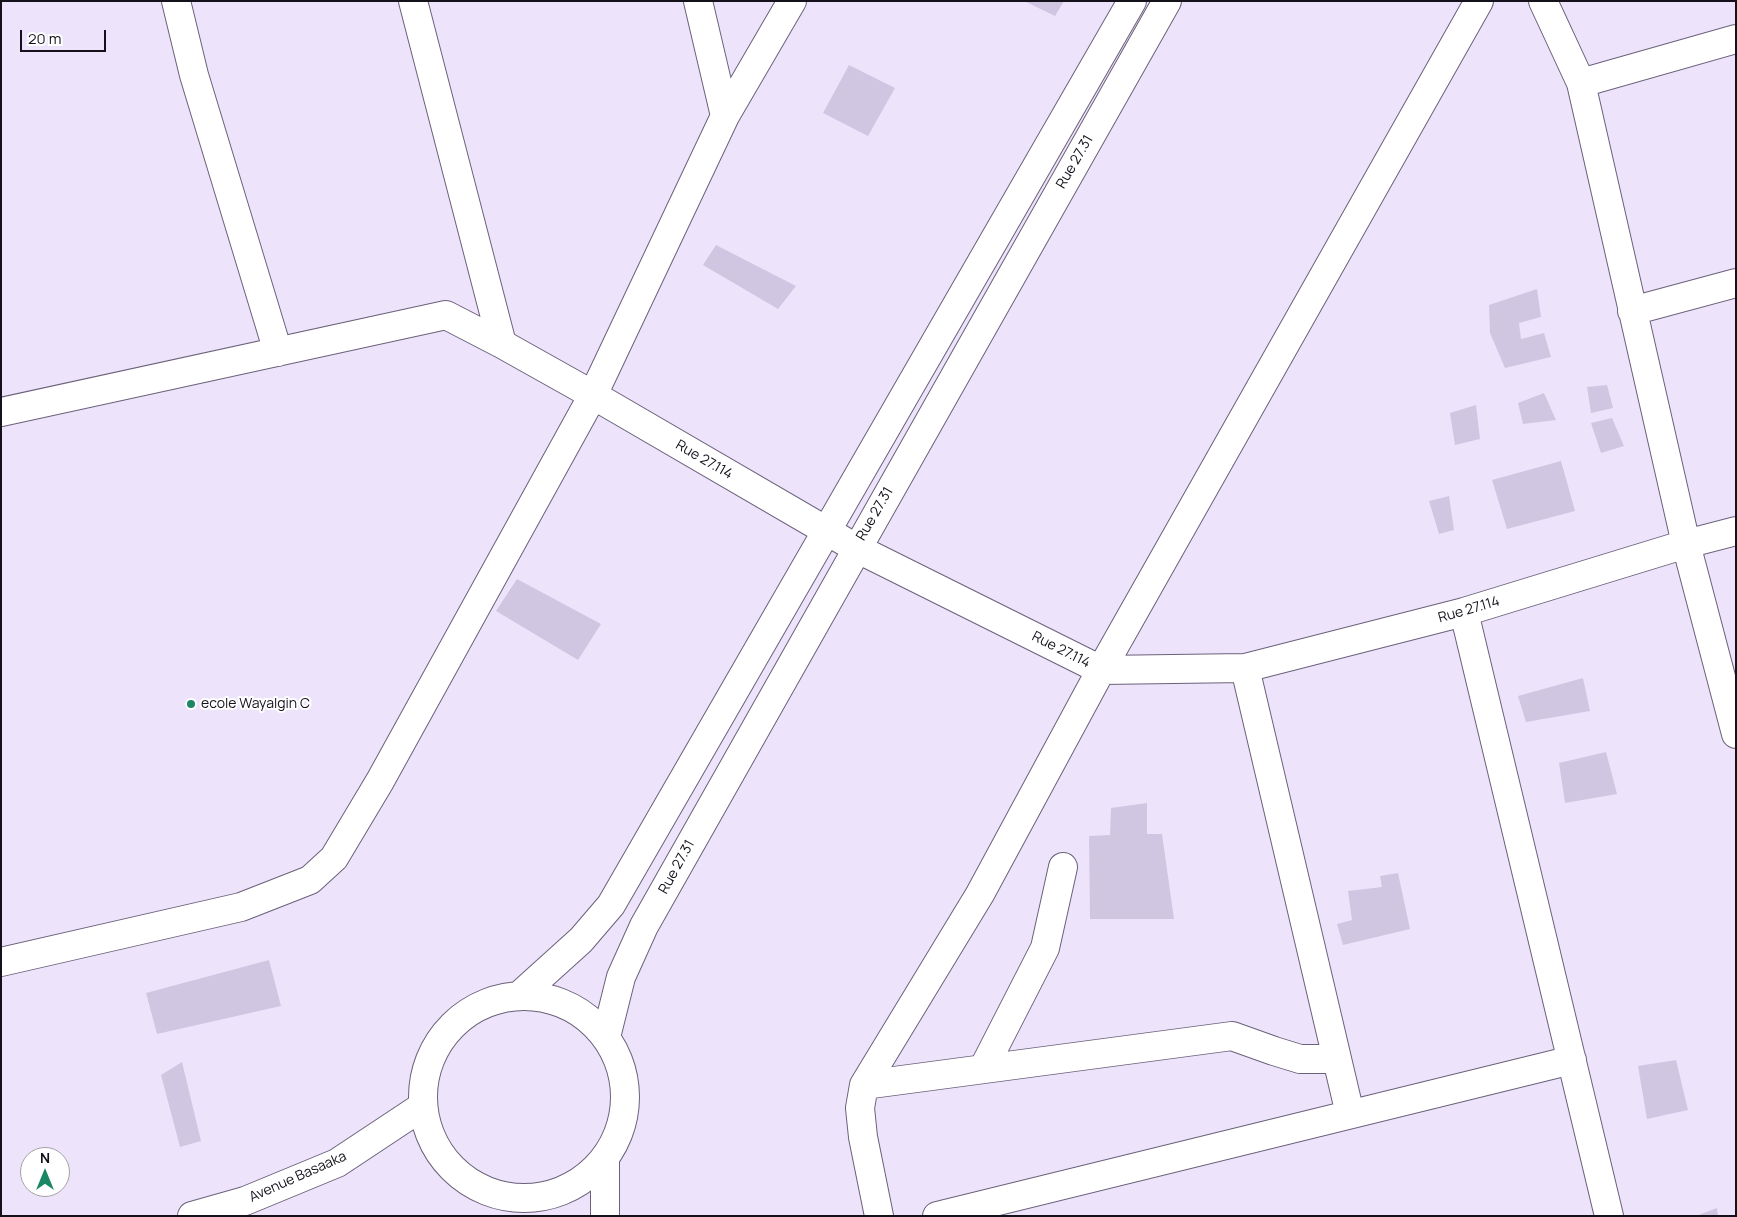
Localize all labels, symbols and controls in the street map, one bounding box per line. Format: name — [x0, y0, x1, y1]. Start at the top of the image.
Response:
scale bar — [22, 20, 109, 52]
text: 20 m — [28, 28, 61, 49]
street label: Rue 27.31 — [1053, 132, 1097, 192]
street label: Rue 27.114 — [672, 437, 736, 483]
street label: Rue 27.31 — [853, 484, 897, 544]
street label: Rue 27.114 — [1436, 593, 1502, 627]
street label: Rue 27.114 — [1029, 628, 1093, 672]
place label: ecole Wayalgin C — [201, 696, 310, 712]
marker: ecole Wayalgin C — [185, 698, 197, 710]
street label: Rue 27.31 — [655, 837, 699, 897]
north arrow — [20, 1147, 70, 1197]
text: N — [40, 1148, 50, 1167]
street label: Avenue Basaaka — [247, 1148, 349, 1206]

